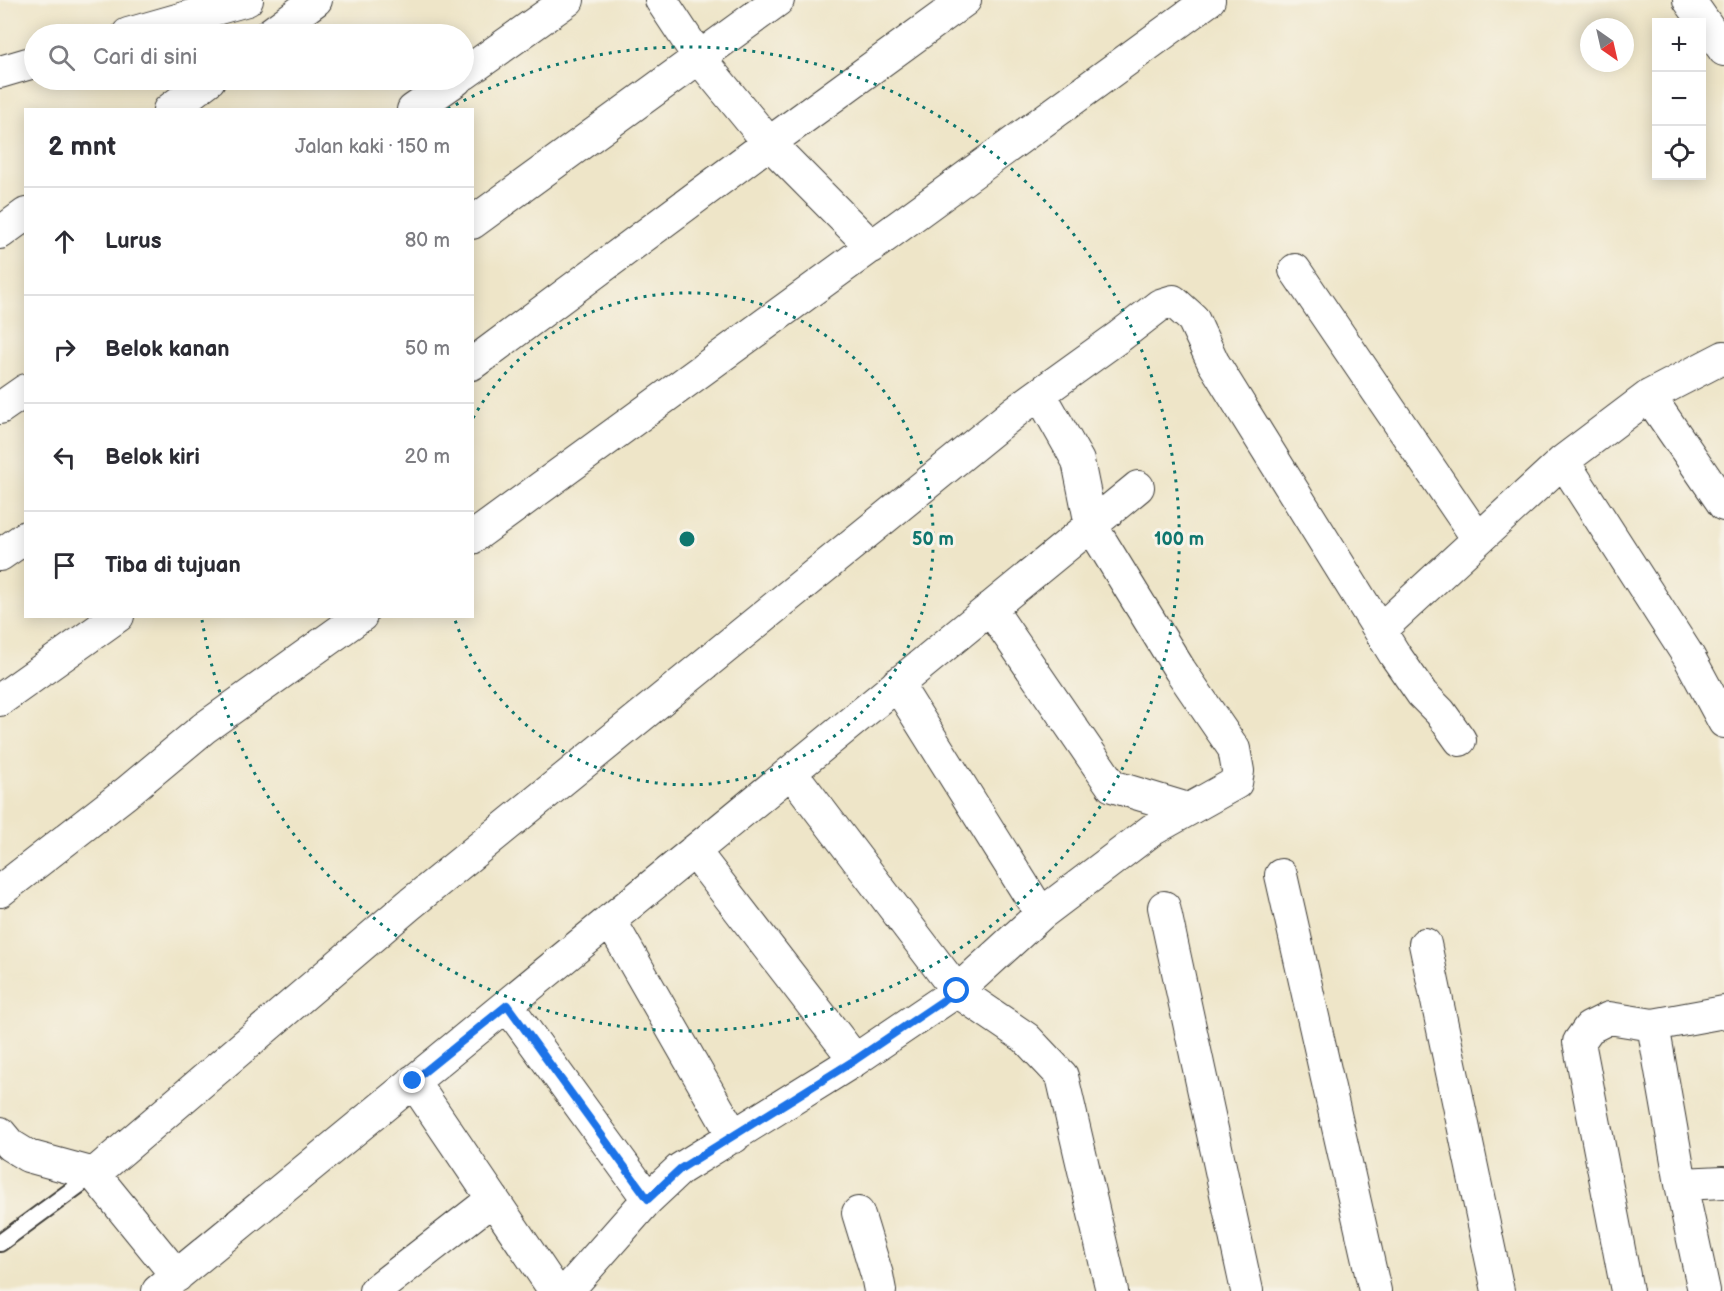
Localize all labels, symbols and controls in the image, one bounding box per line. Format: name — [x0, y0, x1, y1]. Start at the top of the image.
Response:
north arrow — [1580, 18, 1634, 72]
map controls — [1652, 18, 1706, 180]
button: + — [1652, 18, 1706, 72]
search box — [24, 24, 474, 90]
icon: search — [45, 41, 78, 74]
text: Cari di sini — [93, 44, 197, 71]
button: − — [1652, 72, 1706, 126]
button: locate — [1652, 126, 1706, 180]
text: 2 mnt — [48, 132, 116, 163]
text: Jalan kaki · 150 m — [295, 135, 450, 159]
icon: ahead — [48, 225, 81, 258]
text: Lurus — [105, 228, 161, 255]
text: 80 m — [405, 229, 450, 253]
icon: right — [48, 333, 81, 366]
text: Belok kanan — [105, 336, 230, 363]
text: 50 m — [405, 337, 450, 361]
icon: left — [48, 441, 81, 474]
text: Belok kiri — [105, 444, 200, 471]
text: 20 m — [405, 445, 450, 469]
centre of rings — [677, 529, 697, 549]
text: 50 m — [912, 529, 954, 550]
text: 100 m — [1154, 529, 1204, 550]
icon: arrive — [48, 549, 81, 582]
text: Tiba di tujuan — [105, 552, 241, 579]
route start — [943, 977, 969, 1003]
route end — [399, 1067, 425, 1093]

